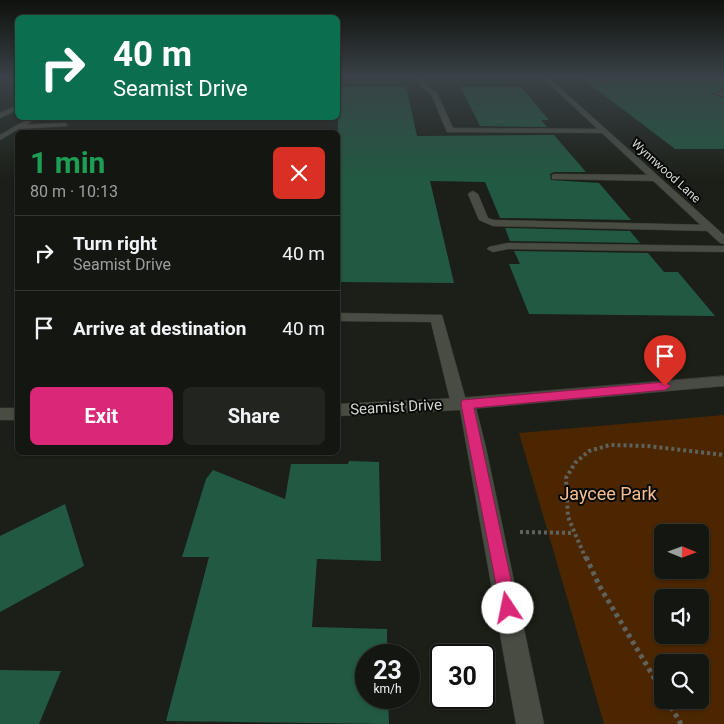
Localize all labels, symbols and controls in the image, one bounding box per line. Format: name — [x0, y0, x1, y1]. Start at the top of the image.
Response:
text: 40 m — [113, 34, 192, 75]
icon: right — [30, 35, 95, 100]
text: Seamist Drive — [113, 76, 248, 101]
street label: Wynnwood Lane — [629, 136, 703, 206]
text: 1 min — [30, 145, 105, 180]
button: close — [273, 147, 325, 199]
text: 80 m · 10:13 — [30, 182, 118, 201]
text: Turn right — [73, 232, 157, 255]
icon: right — [30, 239, 58, 267]
text: 40 m — [282, 242, 325, 265]
text: Seamist Drive — [73, 255, 171, 274]
icon: arrive — [30, 314, 58, 342]
text: Arrive at destination — [73, 317, 246, 340]
text: 40 m — [282, 317, 325, 340]
pin — [644, 335, 686, 386]
icon: arrive — [651, 342, 679, 370]
button: Exit — [30, 387, 173, 445]
button: Share — [183, 387, 325, 445]
street label: Seamist Drive — [350, 396, 442, 418]
park label: Jaycee Park — [559, 483, 657, 504]
north arrow — [654, 524, 709, 579]
map controls — [654, 524, 709, 709]
position arrow — [481, 581, 533, 633]
button: sound — [654, 589, 709, 644]
speed limit sign: 30 — [430, 644, 495, 709]
button: search — [654, 654, 709, 709]
text: 23 — [373, 656, 402, 685]
text: km/h — [373, 682, 402, 696]

